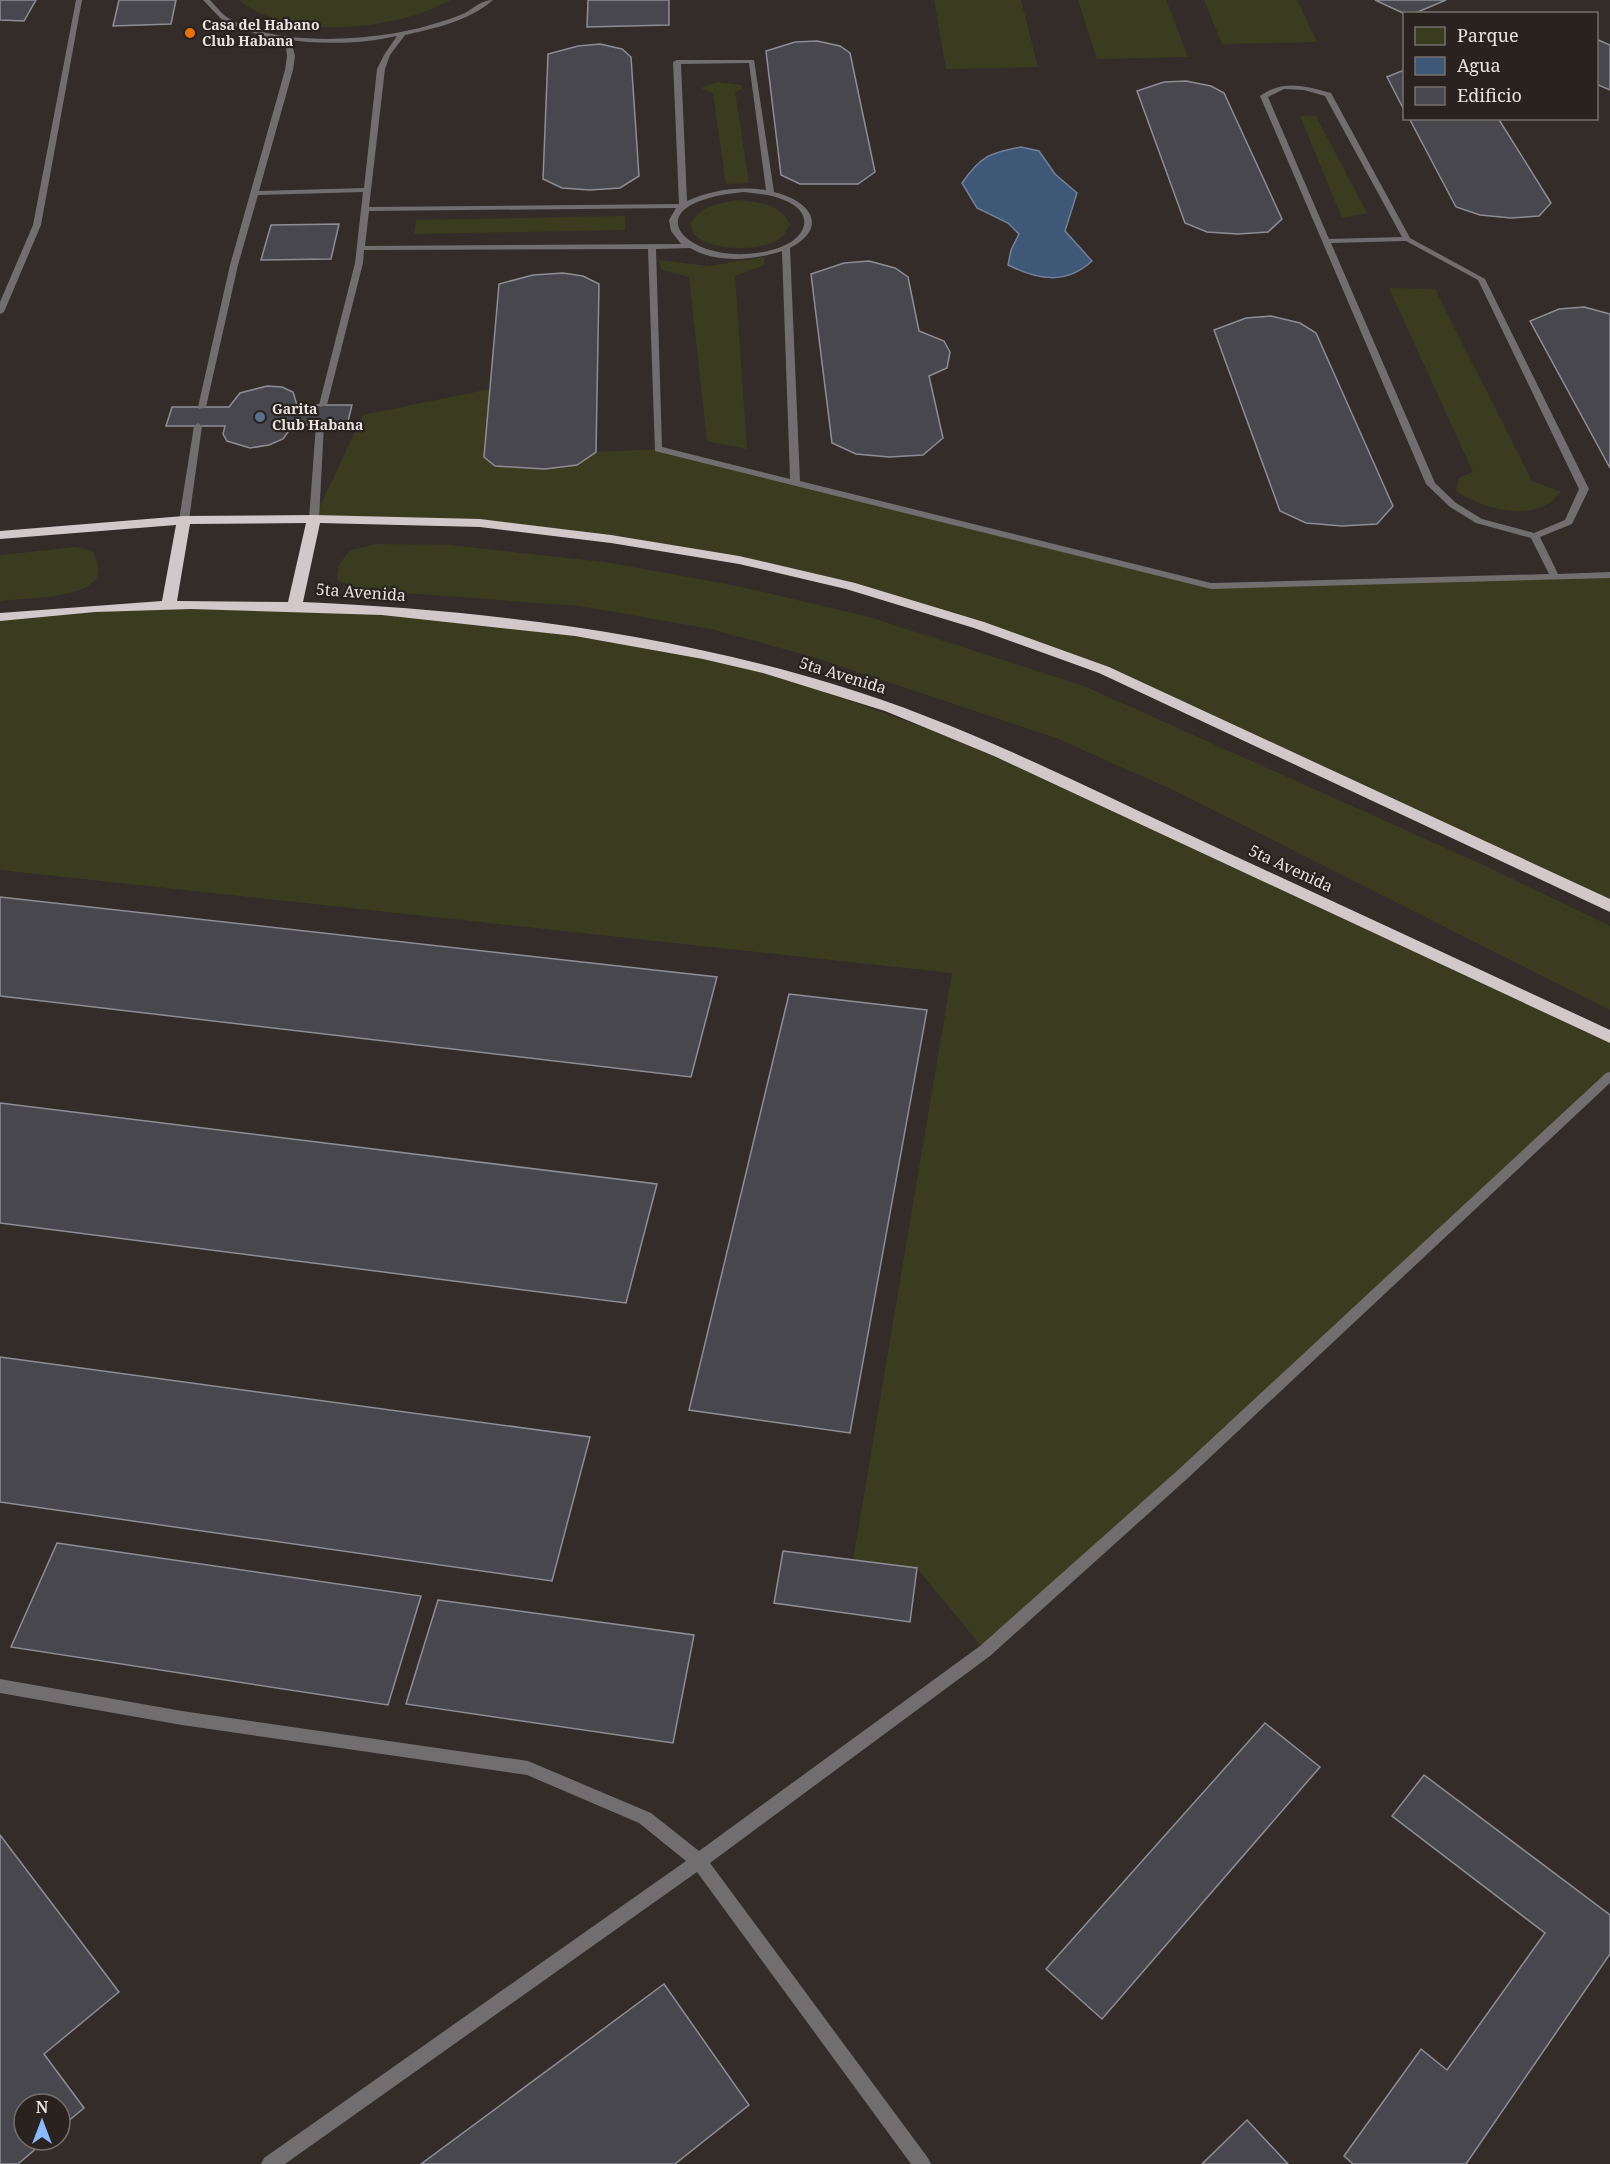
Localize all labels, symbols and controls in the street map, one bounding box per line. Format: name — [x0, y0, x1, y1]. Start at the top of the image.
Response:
legend — [1403, 12, 1598, 120]
place label: Casa del Habano Club Habana — [202, 15, 320, 50]
text: Parque — [1457, 23, 1519, 47]
marker: Casa del Habano Club Habana — [183, 26, 197, 40]
text: Agua — [1457, 53, 1501, 77]
text: Edificio — [1457, 83, 1522, 107]
place label: Garita Club Habana — [272, 399, 363, 434]
marker: Garita Club Habana — [253, 410, 267, 424]
street label: 5ta Avenida — [315, 578, 407, 606]
street label: 5ta Avenida — [797, 651, 889, 699]
street label: 5ta Avenida — [1245, 839, 1337, 897]
north arrow — [12, 2092, 72, 2152]
text: N — [36, 2096, 49, 2118]

